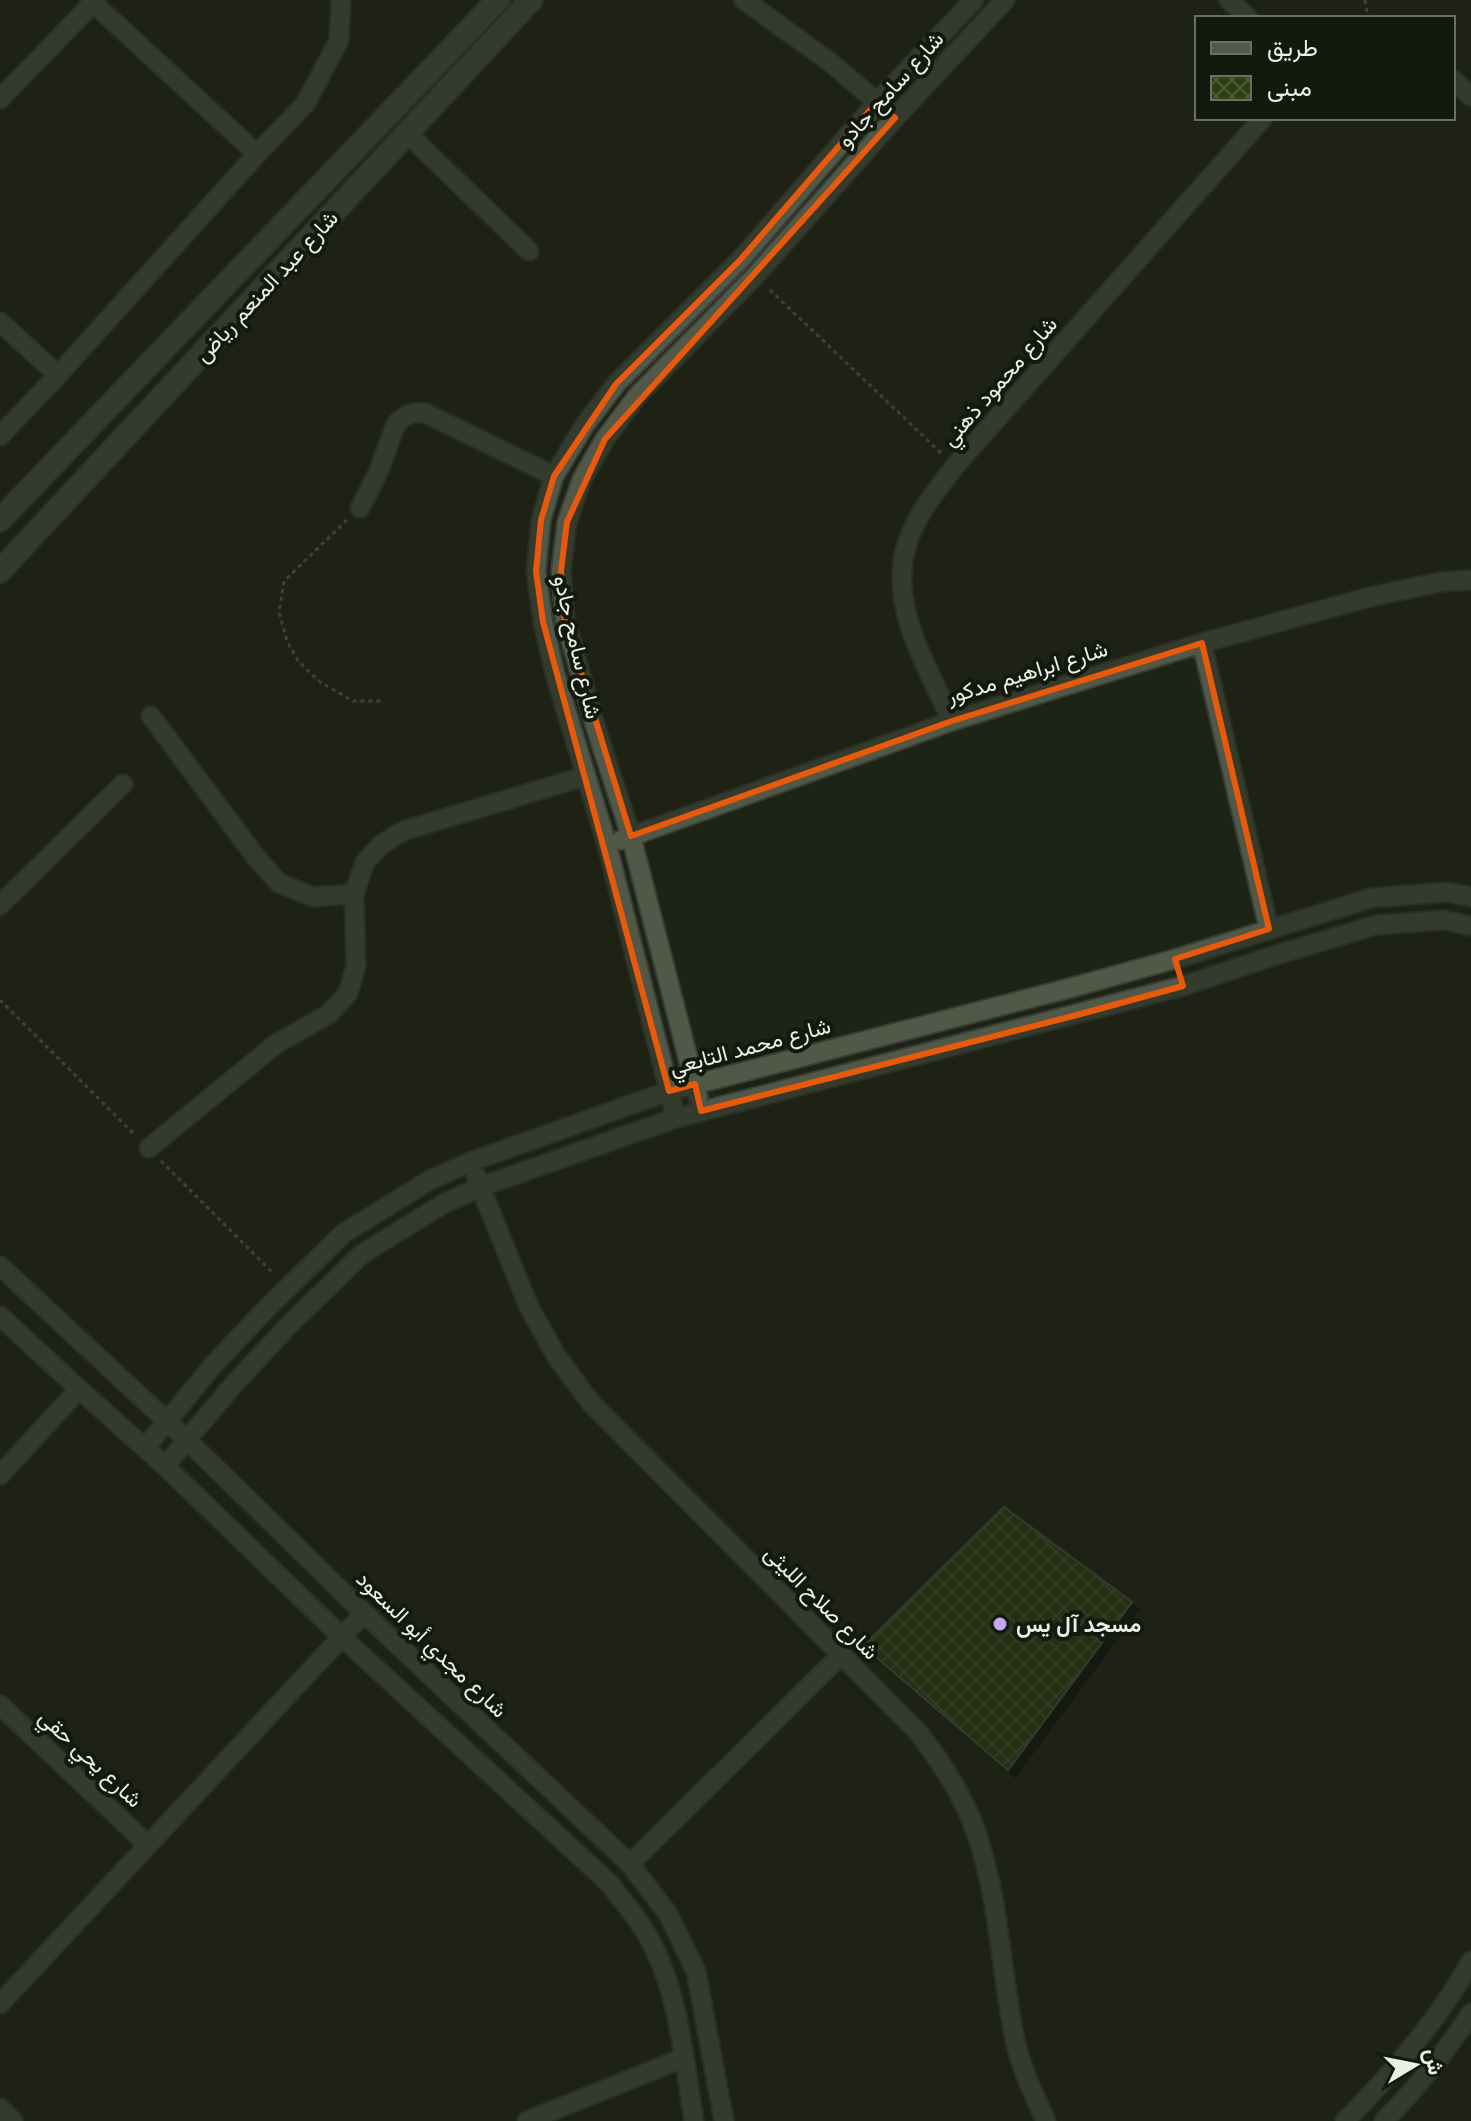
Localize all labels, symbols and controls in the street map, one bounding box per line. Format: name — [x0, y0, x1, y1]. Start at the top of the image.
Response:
legend — [1195, 16, 1455, 120]
street label: شارع سامح جادو — [832, 27, 950, 153]
text: طريق — [1267, 34, 1318, 63]
text: مبنى — [1267, 74, 1312, 103]
street label: شارع عبد المنعم رياض — [190, 205, 344, 369]
street label: شارع محمود ذهني — [937, 312, 1067, 455]
street label: شارع سامح جادو — [547, 573, 606, 722]
street label: شارع ابراهيم مدكور — [943, 636, 1111, 711]
street label: شارع محمد التابعي — [667, 1013, 835, 1086]
street label: شارع صلاح الليثى — [758, 1540, 884, 1666]
street label: شارع مجدي أبو السعود — [347, 1566, 512, 1727]
place label: مسجد آل يس — [1016, 1612, 1141, 1638]
marker: مسجد آل يس — [991, 1615, 1009, 1633]
street label: شارع يحي حقي — [30, 1704, 147, 1817]
north arrow — [1375, 2025, 1455, 2105]
text: ش — [1419, 2046, 1449, 2077]

